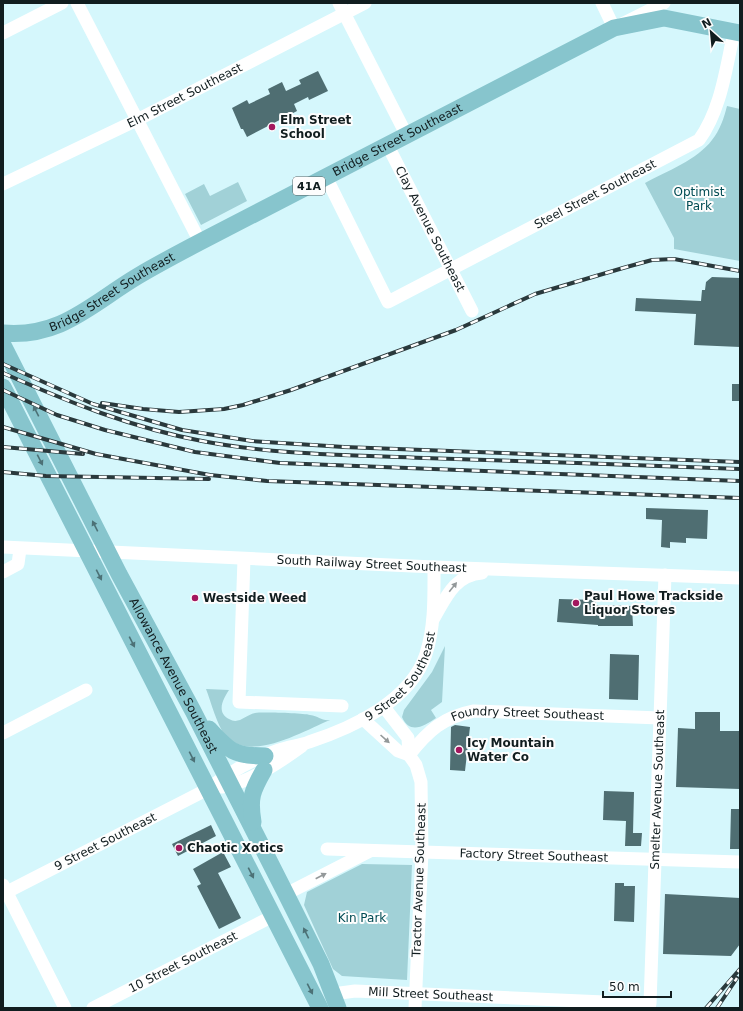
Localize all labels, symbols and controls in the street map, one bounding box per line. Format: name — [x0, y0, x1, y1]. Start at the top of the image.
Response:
north arrow — [691, 12, 731, 52]
text: N — [700, 16, 714, 31]
street label: Elm Street Southeast — [125, 60, 245, 131]
street label: Bridge Street Southeast — [330, 101, 465, 179]
place label: Elm Street School — [280, 113, 352, 141]
marker: Elm Street School — [267, 122, 277, 132]
street label: Steel Street Southeast — [532, 157, 659, 232]
street label: Clay Avenue Southeast — [392, 164, 468, 294]
road number: 41A — [293, 177, 325, 195]
park label: Optimist Park — [673, 185, 725, 213]
street label: Bridge Street Southeast — [47, 250, 177, 335]
one-way arrow — [33, 405, 39, 416]
one-way arrow — [37, 454, 43, 465]
one-way arrow — [92, 521, 98, 532]
street label: South Railway Street Southeast — [276, 553, 467, 575]
one-way arrow — [95, 570, 102, 581]
one-way arrow — [449, 582, 458, 593]
place label: Paul Howe Trackside Liquor Stores — [584, 589, 723, 617]
place label: Westside Weed — [203, 591, 307, 605]
marker: Westside Weed — [190, 593, 200, 603]
street label: Allowance Avenue Southeast — [126, 596, 220, 756]
marker: Paul Howe Trackside Liquor Stores — [571, 598, 581, 608]
street label: 9 Street Southeast — [362, 630, 438, 724]
one-way arrow — [129, 636, 136, 648]
street label: Foundry Street Southeast — [449, 704, 605, 724]
street label: Smelter Avenue Southeast — [648, 709, 667, 870]
one-way arrow — [380, 735, 390, 744]
place label: Icy Mountain Water Co — [467, 736, 554, 764]
marker: Icy Mountain Water Co — [454, 745, 464, 755]
one-way arrow — [189, 752, 195, 763]
street label: Tractor Avenue Southeast — [409, 802, 429, 958]
street label: 9 Street Southeast — [52, 810, 159, 873]
place label: Chaotic Xotics — [187, 841, 283, 855]
marker: Chaotic Xotics — [174, 843, 184, 853]
street label: Factory Street Southeast — [459, 846, 609, 865]
one-way arrow — [248, 867, 254, 879]
one-way arrow — [315, 873, 327, 879]
park label: Kin Park — [338, 911, 386, 925]
street label: 10 Street Southeast — [126, 928, 240, 996]
one-way arrow — [303, 928, 309, 939]
scale bar — [603, 973, 671, 999]
text: 50 m — [609, 980, 640, 994]
one-way arrow — [307, 983, 313, 995]
street label: Mill Street Southeast — [368, 985, 494, 1004]

